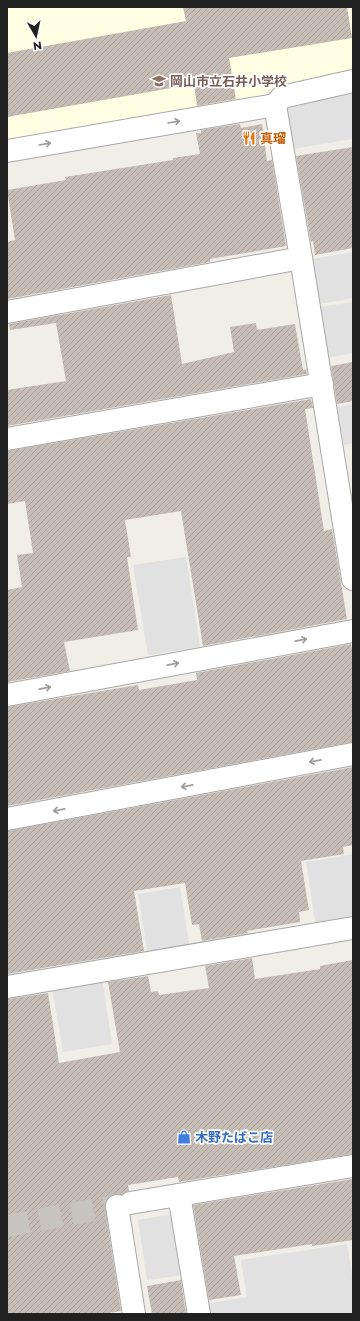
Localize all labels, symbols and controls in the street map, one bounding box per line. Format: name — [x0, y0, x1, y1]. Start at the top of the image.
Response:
north arrow — [16, 16, 56, 56]
text: N — [32, 38, 43, 53]
school or university icon: 岡山市立石井小学校 — [151, 73, 167, 89]
place label: 岡山市立石井小学校 — [170, 73, 287, 89]
one-way arrow — [167, 118, 180, 126]
restaurant icon: 真瑠 — [241, 130, 257, 146]
place label: 真瑠 — [260, 130, 286, 146]
one-way arrow — [39, 140, 52, 148]
one-way arrow — [294, 636, 307, 644]
one-way arrow — [166, 660, 179, 668]
one-way arrow — [38, 684, 51, 692]
one-way arrow — [309, 758, 322, 766]
one-way arrow — [181, 782, 194, 790]
one-way arrow — [53, 806, 66, 814]
shop icon: 木野たばこ店 — [176, 1129, 192, 1145]
place label: 木野たばこ店 — [195, 1129, 273, 1145]

